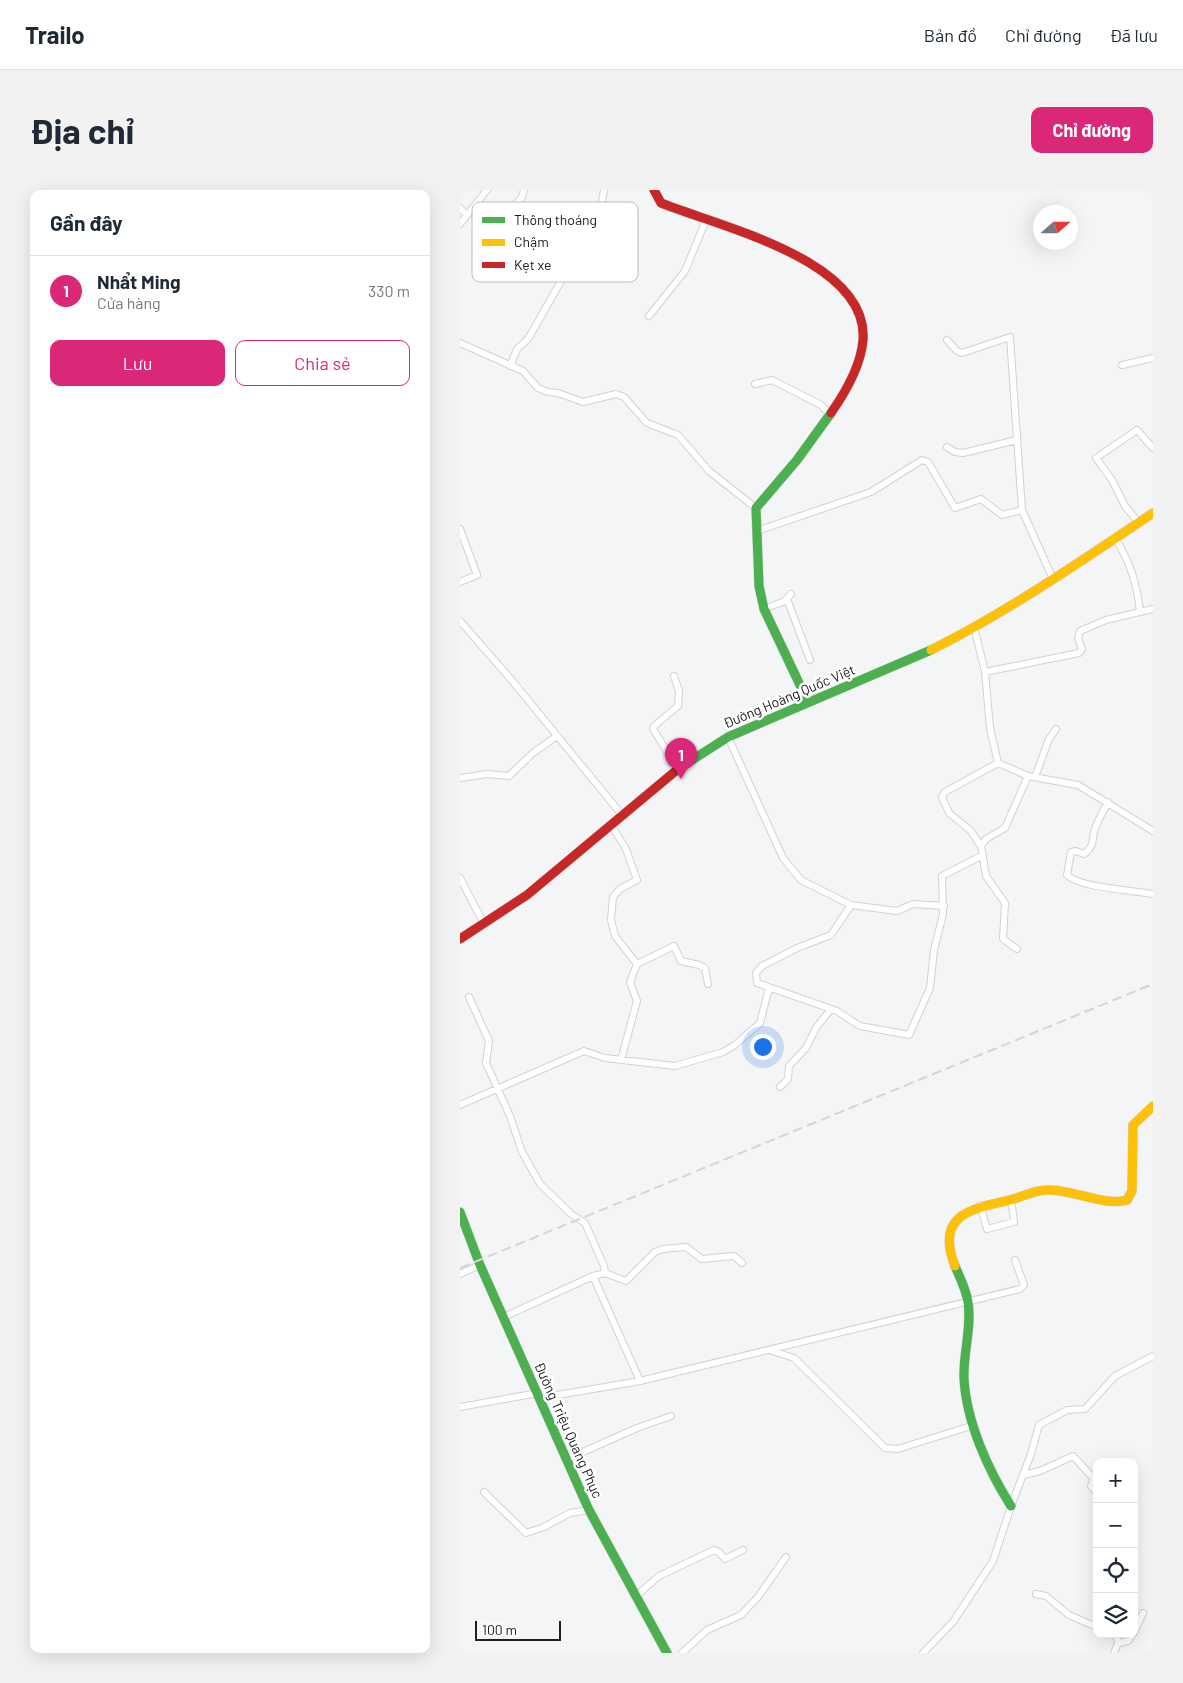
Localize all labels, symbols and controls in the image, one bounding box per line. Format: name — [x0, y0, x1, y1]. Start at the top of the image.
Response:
text: Trailo — [25, 20, 85, 49]
text: Bản đồ — [924, 24, 977, 46]
text: Chỉ đường — [1005, 24, 1082, 46]
text: Đã lưu — [1110, 24, 1158, 46]
button: Chỉ đường — [1031, 107, 1153, 153]
text: Địa chỉ — [30, 109, 134, 151]
legend — [472, 202, 638, 282]
north arrow — [1033, 205, 1078, 250]
text: Gần đây — [50, 210, 123, 235]
text: Thông thoáng — [514, 211, 597, 228]
text: Chậm — [514, 233, 549, 250]
text: Kẹt xe — [514, 256, 551, 273]
text: Nhẩt Ming — [97, 270, 180, 293]
text: 1 — [63, 281, 69, 300]
text: 330 m — [368, 281, 410, 300]
text: Cửa hàng — [97, 293, 161, 312]
button: Lưu — [50, 340, 225, 386]
button: Chia sẻ — [235, 340, 410, 386]
street label: Đường Hoàng Quốc Việt — [721, 661, 857, 731]
pin: 1 — [665, 738, 697, 779]
your location — [750, 1034, 776, 1060]
street label: Đường Triệu Quang Phục — [531, 1359, 607, 1501]
map controls — [1093, 1458, 1138, 1638]
button: + — [1093, 1458, 1138, 1503]
button: − — [1093, 1503, 1138, 1548]
button: locate — [1093, 1548, 1138, 1593]
button: layers — [1093, 1593, 1138, 1638]
scale bar — [475, 1618, 561, 1641]
text: 100 m — [482, 1621, 517, 1638]

